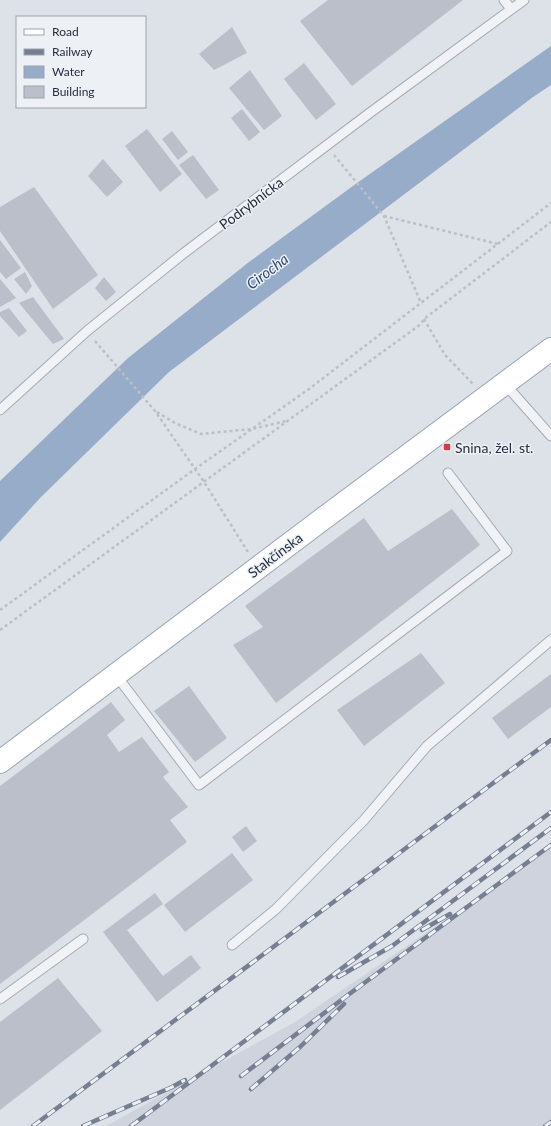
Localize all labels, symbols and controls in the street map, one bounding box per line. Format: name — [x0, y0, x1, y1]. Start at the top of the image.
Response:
legend — [16, 16, 146, 108]
text: Road — [52, 24, 79, 39]
text: Railway — [52, 44, 93, 59]
text: Water — [52, 64, 85, 79]
text: Building — [52, 84, 95, 99]
street label: Podrybnícka — [216, 173, 286, 233]
water label: Cirocha — [242, 249, 292, 293]
place label: Snina, žel. st. — [455, 439, 533, 456]
marker: Snina, žel. st. — [442, 442, 452, 452]
street label: Stakčínska — [244, 529, 306, 581]

